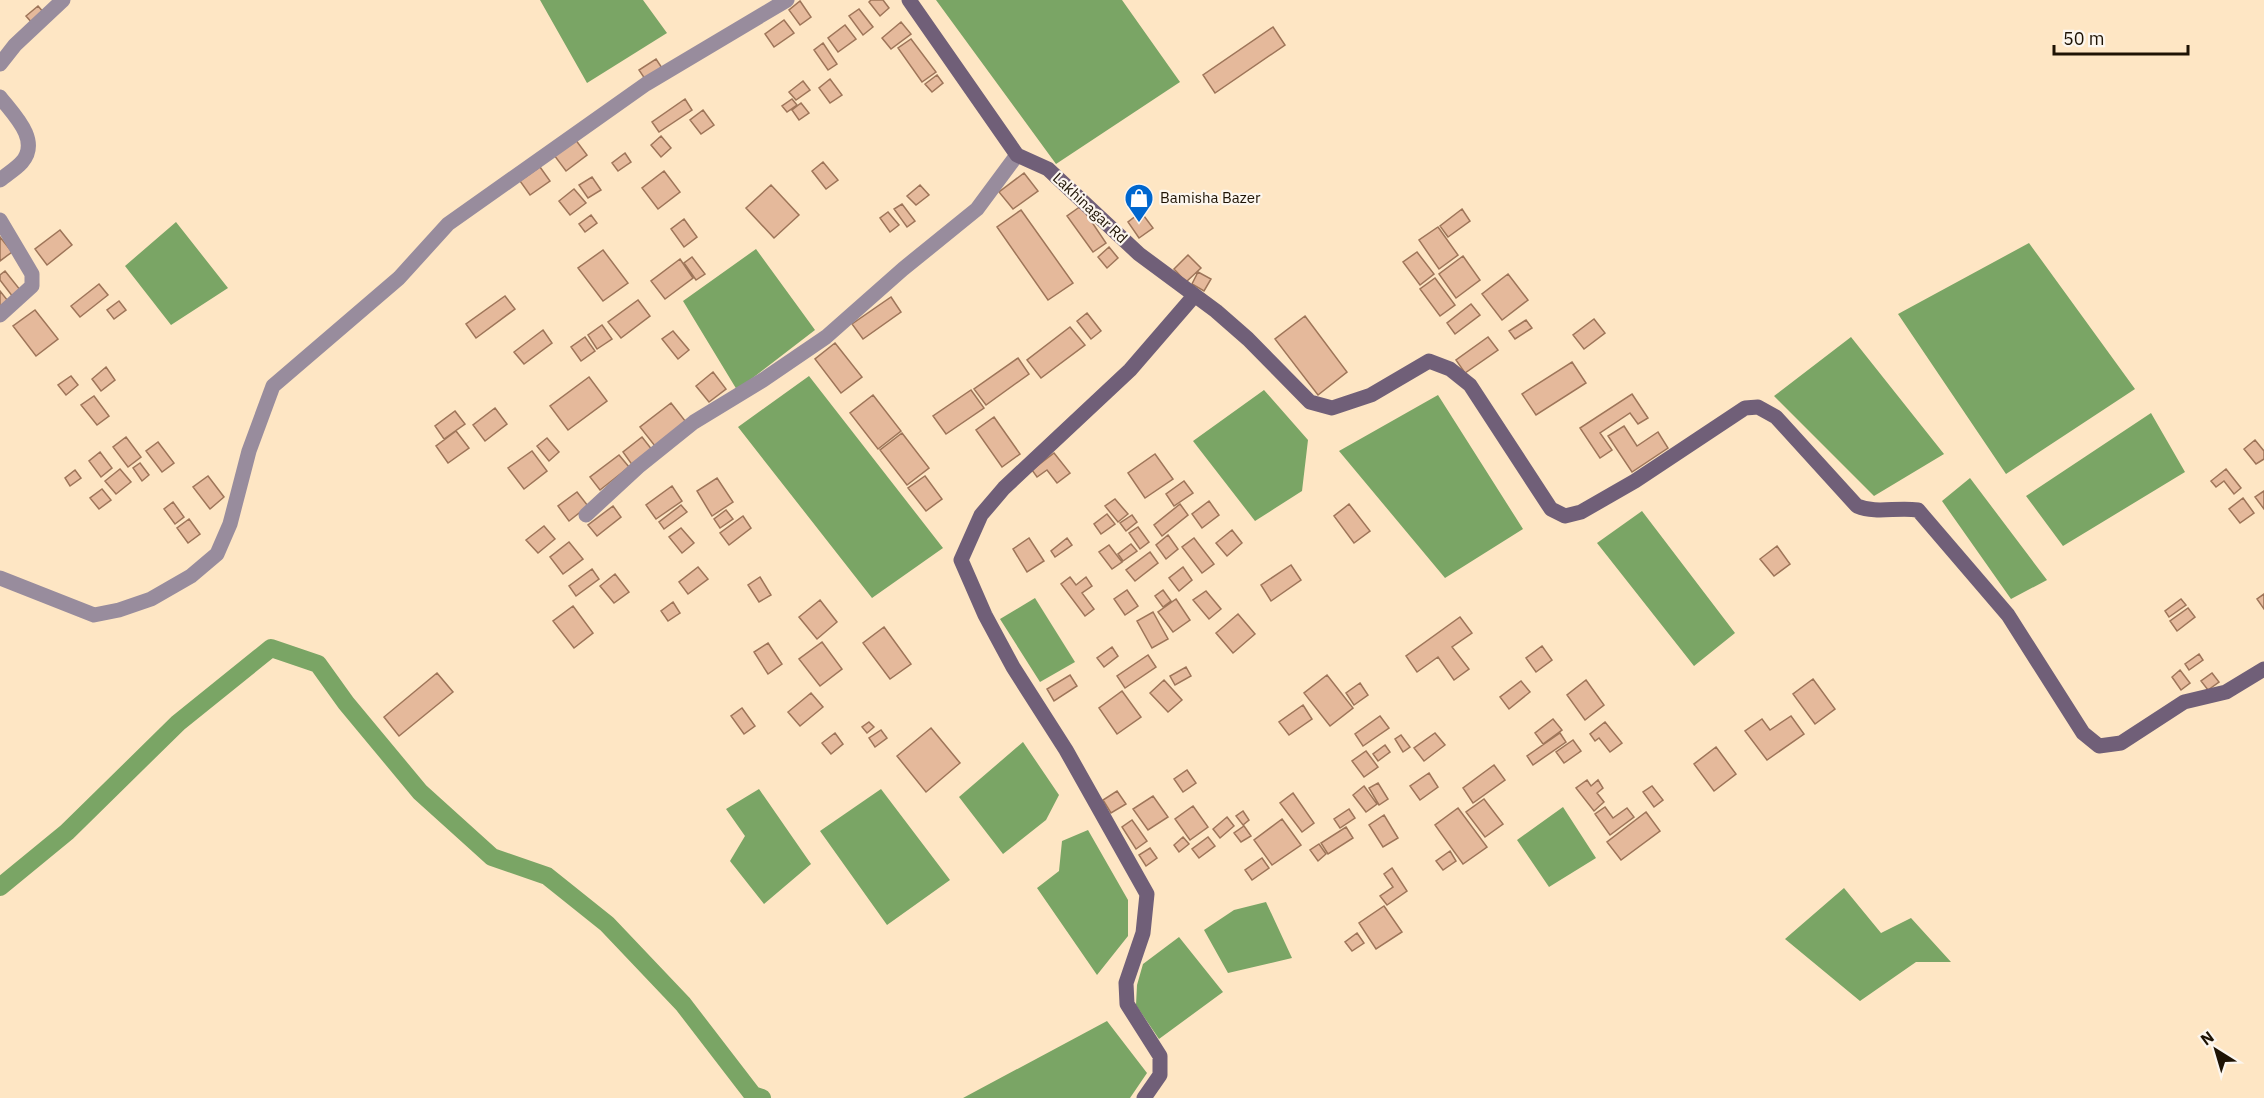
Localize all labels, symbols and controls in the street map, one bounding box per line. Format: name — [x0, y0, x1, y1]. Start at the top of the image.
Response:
scale bar — [2054, 18, 2188, 56]
text: 50 m — [2063, 27, 2105, 50]
street label: Lakhinagar Rd — [1049, 168, 1132, 247]
shop icon: Bamisha Bazer — [1123, 182, 1155, 224]
place label: Bamisha Bazer — [1160, 188, 1261, 207]
north arrow — [2186, 1020, 2246, 1080]
text: N — [2196, 1027, 2218, 1049]

